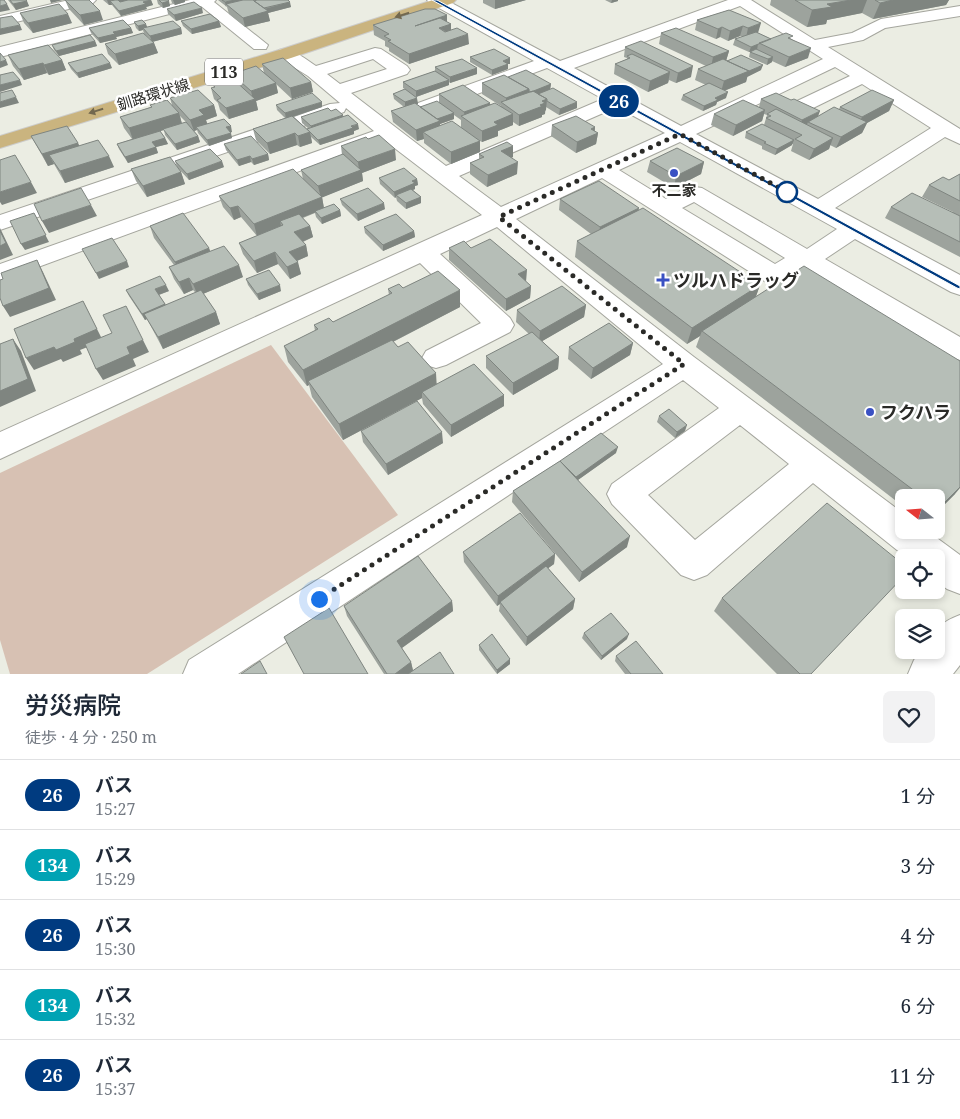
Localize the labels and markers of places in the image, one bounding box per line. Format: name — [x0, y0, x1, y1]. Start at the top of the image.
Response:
marker: 不二家 — [668, 167, 680, 179]
place label: 不二家 — [651, 180, 697, 200]
unlabelled marker — [776, 181, 798, 203]
place label: ツルハドラッグ — [673, 268, 799, 292]
marker: ツルハドラッグ — [657, 274, 669, 286]
place label: フクハラ — [880, 400, 951, 424]
marker: フクハラ — [864, 406, 876, 418]

